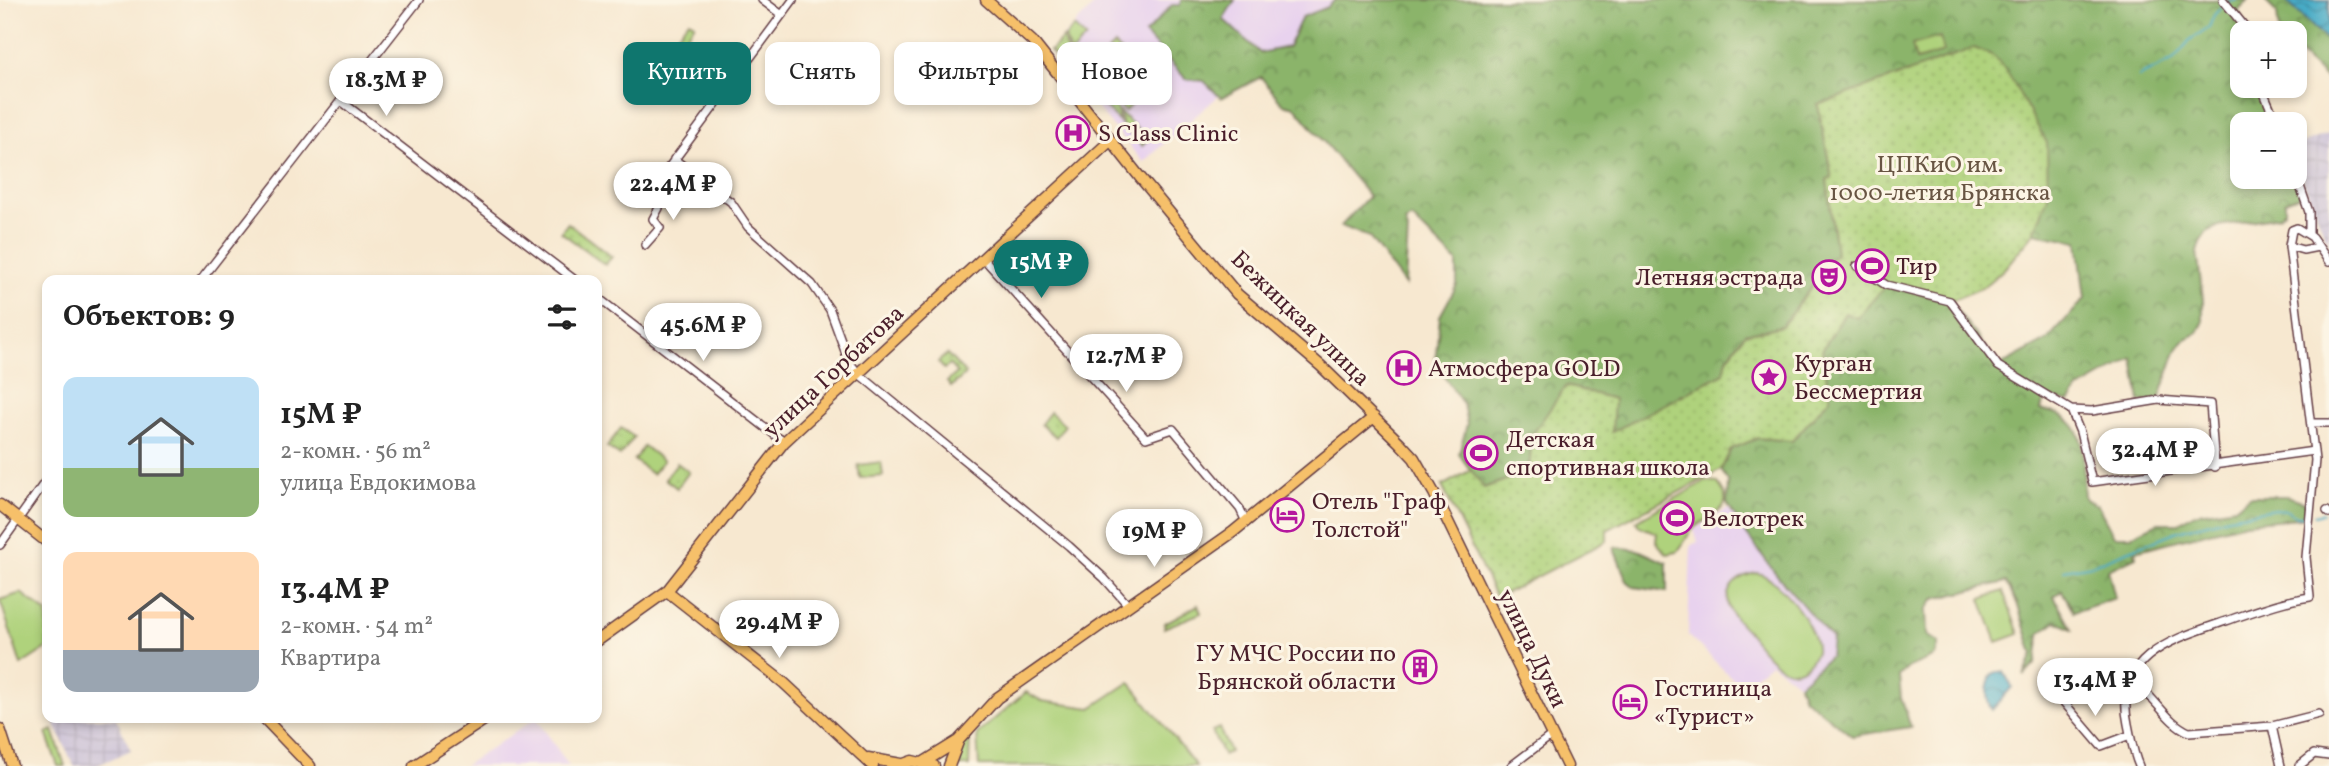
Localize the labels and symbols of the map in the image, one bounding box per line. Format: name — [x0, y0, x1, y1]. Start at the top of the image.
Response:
pin: 18.3M ₽ — [321, 58, 451, 118]
hospital icon: S Class Clinic — [1054, 114, 1092, 152]
place label: S Class Clinic — [1098, 118, 1239, 152]
park label: ЦПКиО им. 1000-летия Брянска — [1829, 149, 2051, 211]
pin: 22.4M ₽ — [608, 162, 738, 222]
pin: 15M ₽ — [992, 240, 1090, 300]
street label: Бежицкая улица — [1222, 244, 1377, 395]
sports icon: Тир — [1853, 247, 1891, 285]
place label: Тир — [1896, 251, 1937, 285]
theatre icon: Летняя эстрада — [1810, 258, 1848, 296]
place label: Летняя эстрада — [1635, 262, 1804, 296]
street label: улица Горбатова — [756, 298, 913, 447]
pin: 45.6M ₽ — [638, 304, 768, 363]
pin: 12.7M ₽ — [1061, 334, 1191, 394]
place label: Курган Бессмертия — [1794, 348, 1922, 410]
hospital icon: Атмосфера GOLD — [1385, 349, 1423, 387]
place label: Атмосфера GOLD — [1428, 353, 1620, 387]
place icon: Курган Бессмертия — [1750, 358, 1788, 396]
place label: Детская спортивная школа — [1506, 424, 1710, 486]
pin: 32.4M ₽ — [2090, 428, 2220, 488]
sports icon: Детская спортивная школа — [1462, 434, 1500, 472]
place label: Отель "Граф Толстой" — [1312, 486, 1446, 548]
hotel icon: Отель "Граф Толстой" — [1268, 496, 1306, 534]
sports icon: Велотрек — [1658, 499, 1696, 537]
place label: Велотрек — [1702, 503, 1804, 537]
pin: 19M ₽ — [1105, 510, 1203, 569]
street label: улица Дуки — [1488, 584, 1575, 714]
pin: 29.4M ₽ — [714, 600, 844, 660]
place label: ГУ МЧС России по Брянской области — [1196, 638, 1396, 700]
building icon: ГУ МЧС России по Брянской области — [1401, 648, 1439, 686]
pin: 13.4M ₽ — [2030, 658, 2160, 718]
place label: Гостиница «Турист» — [1654, 673, 1772, 735]
hotel icon: Гостиница «Турист» — [1611, 683, 1649, 721]

